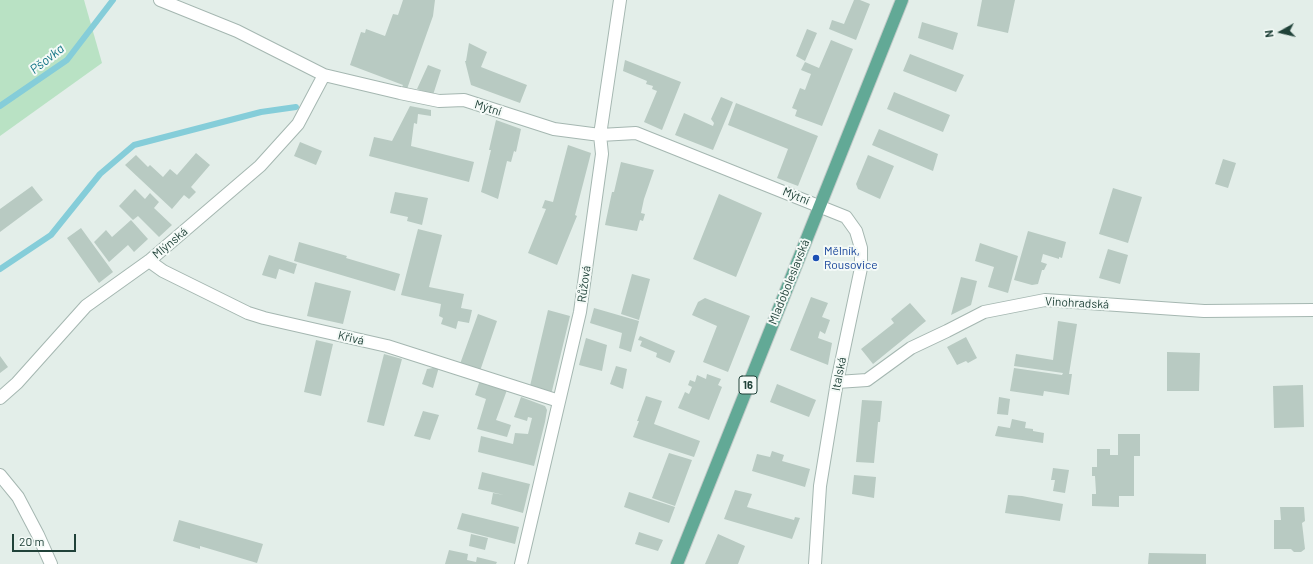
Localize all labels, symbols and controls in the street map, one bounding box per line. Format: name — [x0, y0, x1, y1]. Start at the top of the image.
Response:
north arrow — [1261, 12, 1301, 52]
text: N — [1262, 29, 1276, 38]
water label: Pšovka — [27, 41, 67, 77]
street label: Mýtní — [473, 97, 503, 119]
street label: Mýtní — [781, 184, 811, 208]
street label: Mlýnská — [150, 224, 190, 262]
street label: Mladoboleslavská — [765, 237, 813, 327]
place label: Mělník, Rousovice — [824, 244, 878, 272]
marker: Mělník, Rousovice — [811, 253, 821, 263]
street label: Růžová — [574, 265, 594, 303]
street label: Vinohradská — [1044, 294, 1110, 312]
street label: Křivá — [336, 328, 366, 348]
street label: Italská — [829, 356, 849, 392]
road number: 16 — [739, 376, 757, 394]
scale bar — [14, 526, 78, 552]
text: 20 m — [19, 534, 45, 548]

